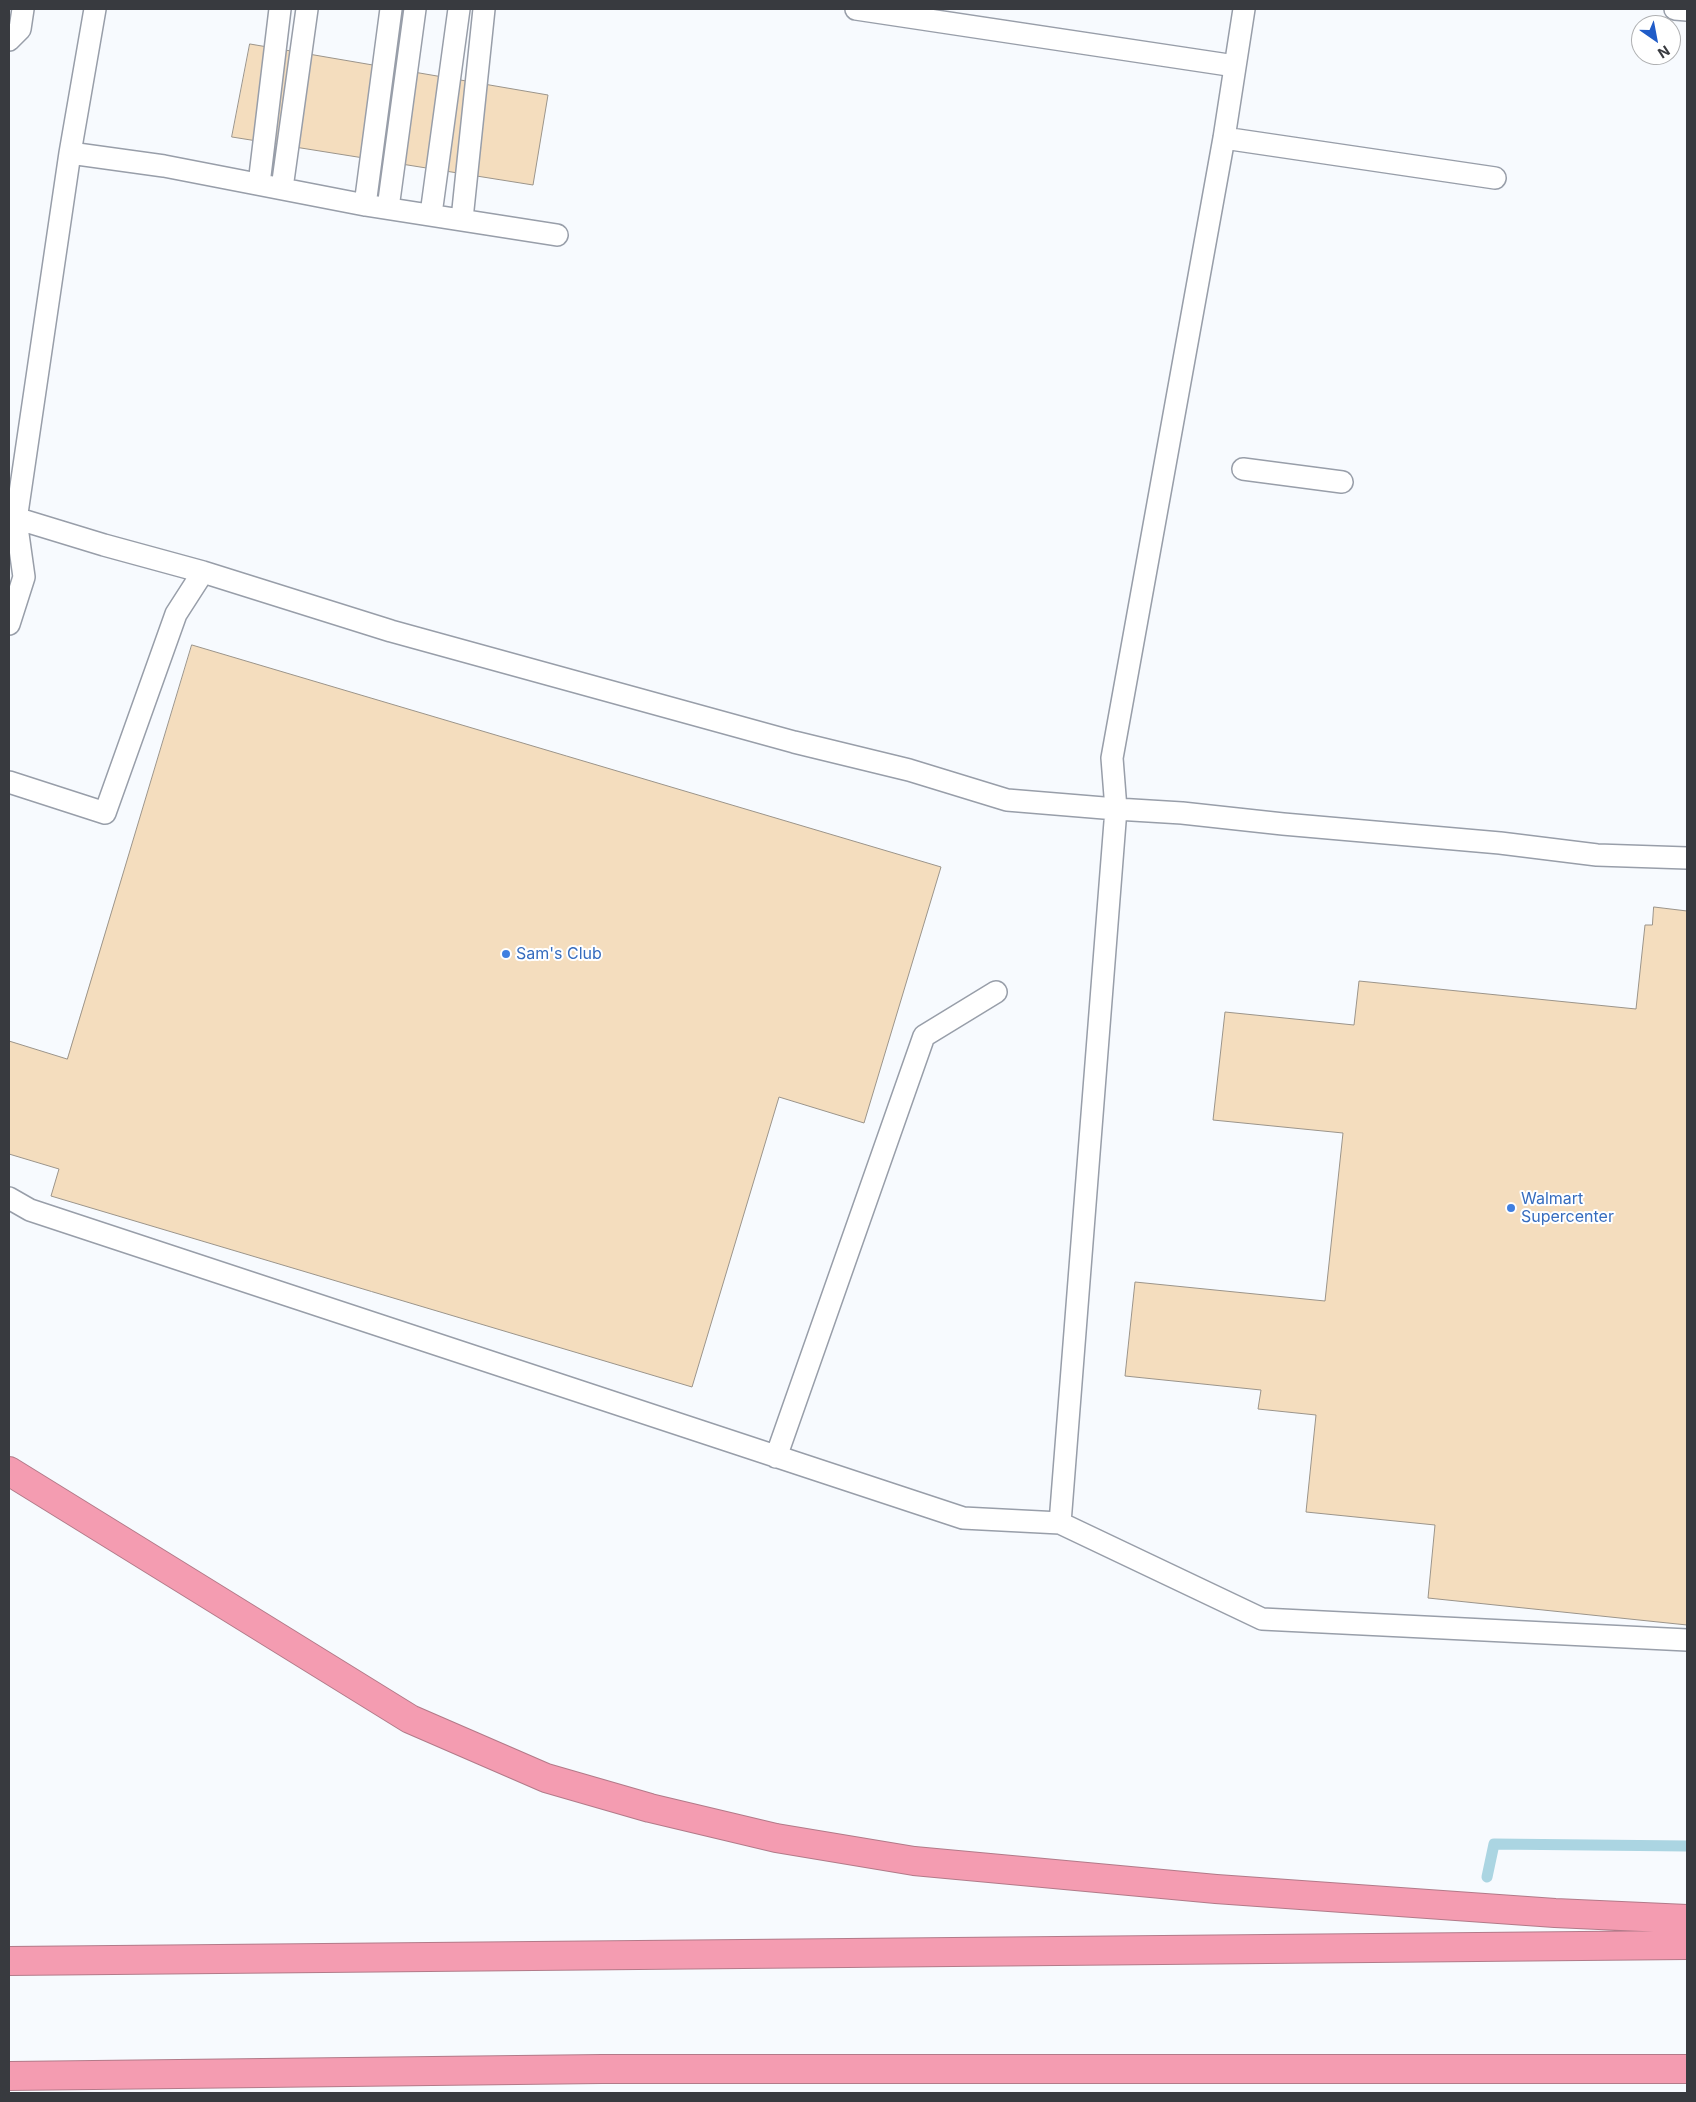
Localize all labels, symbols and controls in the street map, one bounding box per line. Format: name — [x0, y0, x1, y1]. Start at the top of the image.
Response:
north arrow — [1631, 15, 1681, 65]
text: N — [1655, 42, 1673, 62]
place label: Sam's Club — [516, 944, 602, 964]
marker: Sam's Club — [500, 948, 512, 960]
place label: Walmart Supercenter — [1521, 1189, 1614, 1227]
marker: Walmart Supercenter — [1505, 1202, 1517, 1214]

